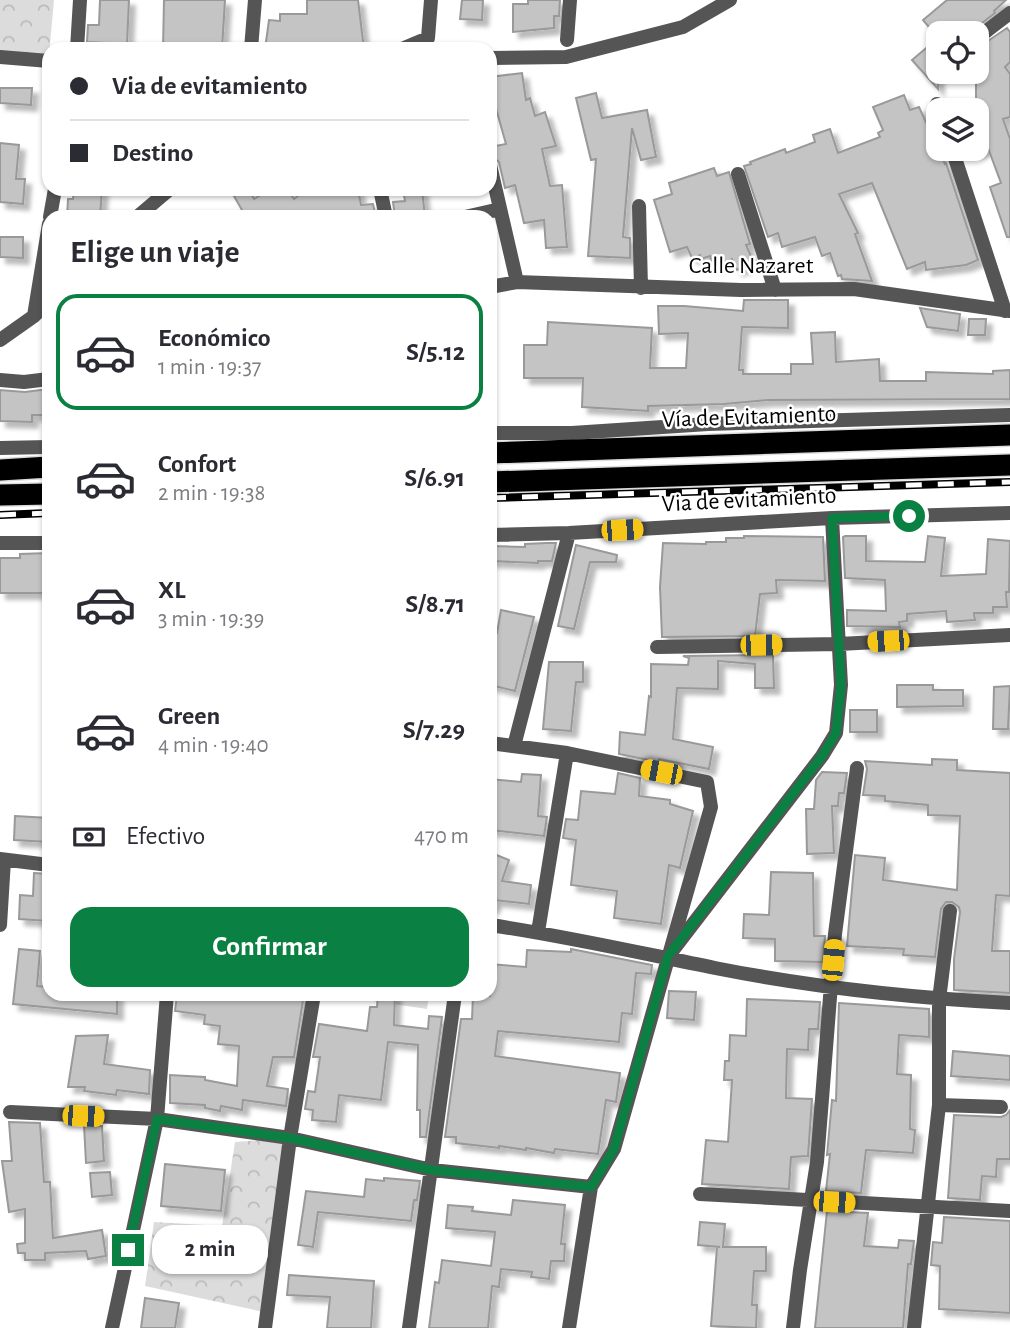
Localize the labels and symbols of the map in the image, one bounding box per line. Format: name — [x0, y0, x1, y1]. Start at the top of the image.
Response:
street label: Calle Nazaret — [689, 254, 814, 278]
street label: Vía de Evitamiento — [661, 402, 837, 432]
street label: Via de evitamiento — [661, 483, 837, 517]
route start — [893, 500, 925, 532]
car — [601, 518, 644, 542]
car — [867, 629, 910, 653]
car — [740, 634, 783, 656]
car — [639, 758, 684, 786]
car — [821, 938, 846, 982]
car — [62, 1105, 105, 1127]
car — [813, 1190, 856, 1214]
callout: 2 min — [152, 1226, 268, 1274]
route end — [112, 1234, 144, 1266]

